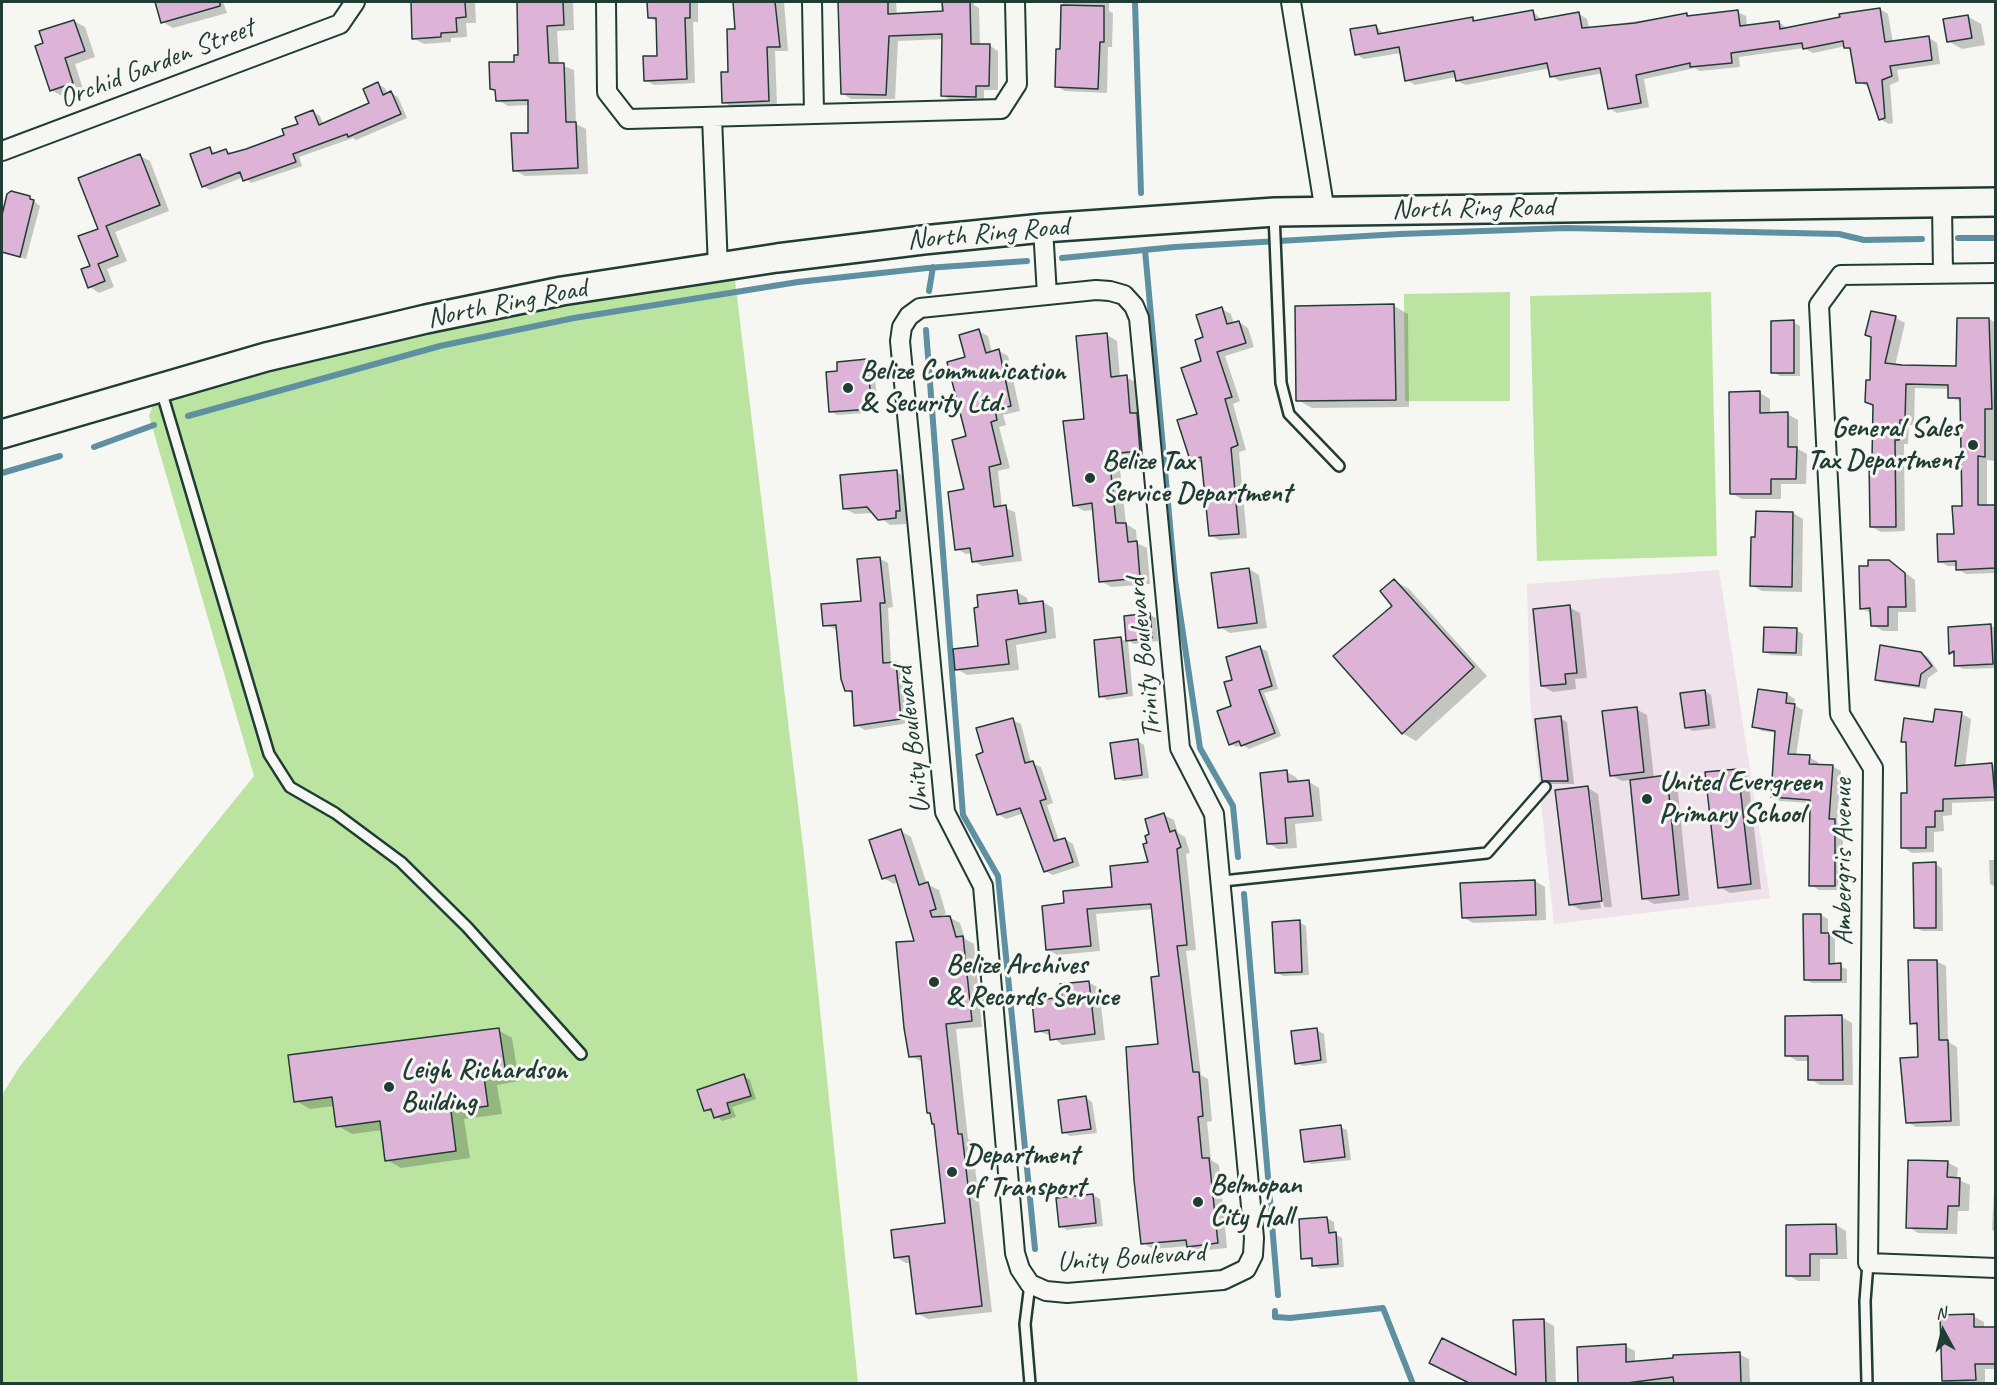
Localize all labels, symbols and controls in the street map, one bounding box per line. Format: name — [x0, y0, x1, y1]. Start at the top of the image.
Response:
street label: Orchid Garden Street — [55, 11, 259, 117]
street label: North Ring Road — [1392, 191, 1554, 227]
street label: North Ring Road — [906, 210, 1070, 258]
street label: North Ring Road — [424, 272, 590, 336]
place label: Belize Communication & Security Ltd. — [860, 355, 1065, 421]
marker: Belize Communication & Security Ltd. — [841, 381, 855, 395]
place label: General Sales Tax Department — [1807, 412, 1961, 478]
marker: General Sales Tax Department — [1966, 438, 1980, 452]
place label: Belize Tax Service Department — [1102, 445, 1291, 511]
marker: Belize Tax Service Department — [1083, 471, 1097, 485]
street label: Trinity Boulevard — [1120, 576, 1170, 740]
street label: Unity Boulevard — [887, 664, 939, 816]
place label: United Evergreen Primary School — [1659, 766, 1823, 832]
street label: Ambergris Avenue — [1827, 778, 1861, 946]
marker: United Evergreen Primary School — [1640, 792, 1654, 806]
place label: Belize Archives & Records Service — [946, 949, 1119, 1015]
marker: Belize Archives & Records Service — [927, 975, 941, 989]
place label: Leigh Richardson Building — [401, 1054, 567, 1120]
marker: Leigh Richardson Building — [382, 1080, 396, 1094]
place label: Department of Transport — [964, 1139, 1085, 1205]
marker: Department of Transport — [945, 1165, 959, 1179]
place label: Belmopan City Hall — [1210, 1169, 1302, 1235]
marker: Belmopan City Hall — [1191, 1195, 1205, 1209]
street label: Unity Boulevard — [1056, 1236, 1206, 1280]
north arrow — [1913, 1301, 1973, 1361]
text: N — [1935, 1303, 1947, 1324]

